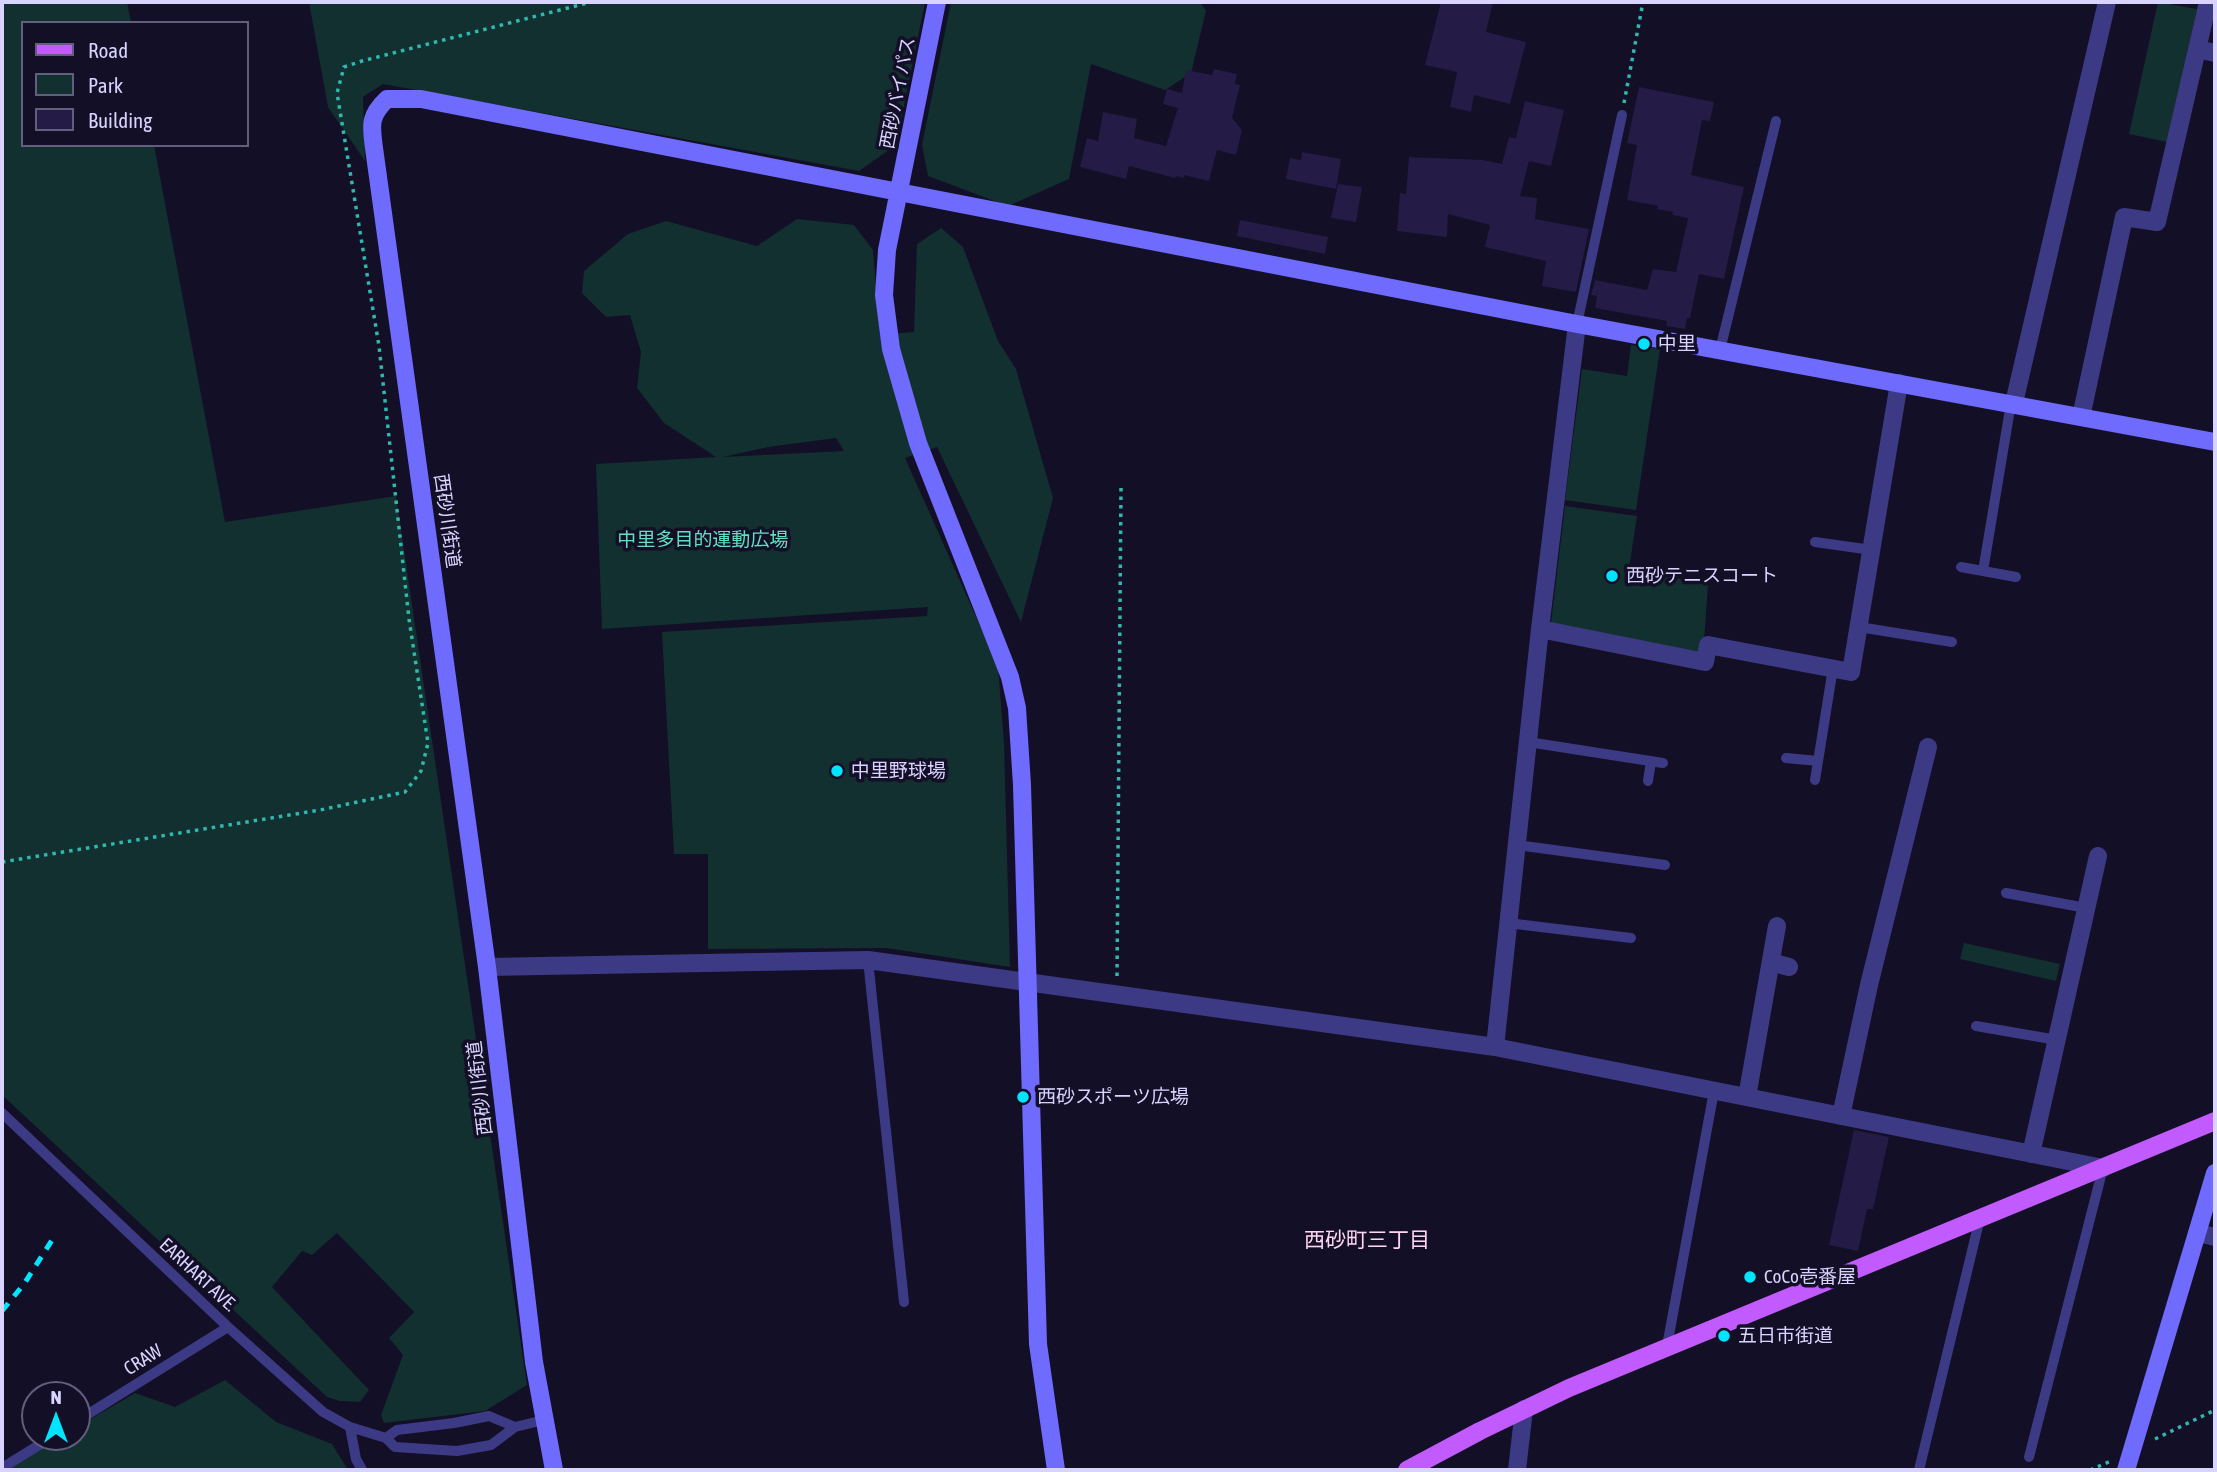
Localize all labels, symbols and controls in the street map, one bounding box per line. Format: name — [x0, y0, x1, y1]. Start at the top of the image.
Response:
legend — [21, 21, 248, 147]
street label: 西砂バイパス — [876, 35, 920, 151]
text: Road — [88, 38, 128, 62]
text: Park — [88, 73, 123, 97]
text: Building — [88, 108, 152, 132]
place label: 中里 — [1658, 333, 1696, 355]
marker: 中里 — [1636, 336, 1652, 352]
street label: 西砂川街道 — [429, 472, 465, 570]
park label: 中里多目的運動広場 — [618, 529, 788, 551]
place label: 西砂テニスコート — [1626, 565, 1778, 587]
marker: 西砂テニスコート — [1604, 568, 1620, 584]
place label: 中里野球場 — [851, 760, 946, 782]
marker: 中里野球場 — [829, 763, 845, 779]
street label: 西砂川街道 — [463, 1039, 497, 1137]
place label: 西砂スポーツ広場 — [1037, 1086, 1189, 1108]
marker: 西砂スポーツ広場 — [1015, 1089, 1031, 1105]
district label: 西砂町三丁目 — [1304, 1227, 1430, 1253]
street label: EARHART AVE. — [155, 1233, 241, 1317]
place label: CoCo壱番屋 — [1764, 1266, 1856, 1288]
marker: CoCo壱番屋 — [1742, 1269, 1758, 1285]
place label: 五日市街道 — [1738, 1325, 1833, 1347]
marker: 五日市街道 — [1716, 1328, 1732, 1344]
street label: CRAW — [120, 1340, 166, 1380]
north arrow — [21, 1381, 91, 1451]
text: N — [50, 1386, 62, 1408]

